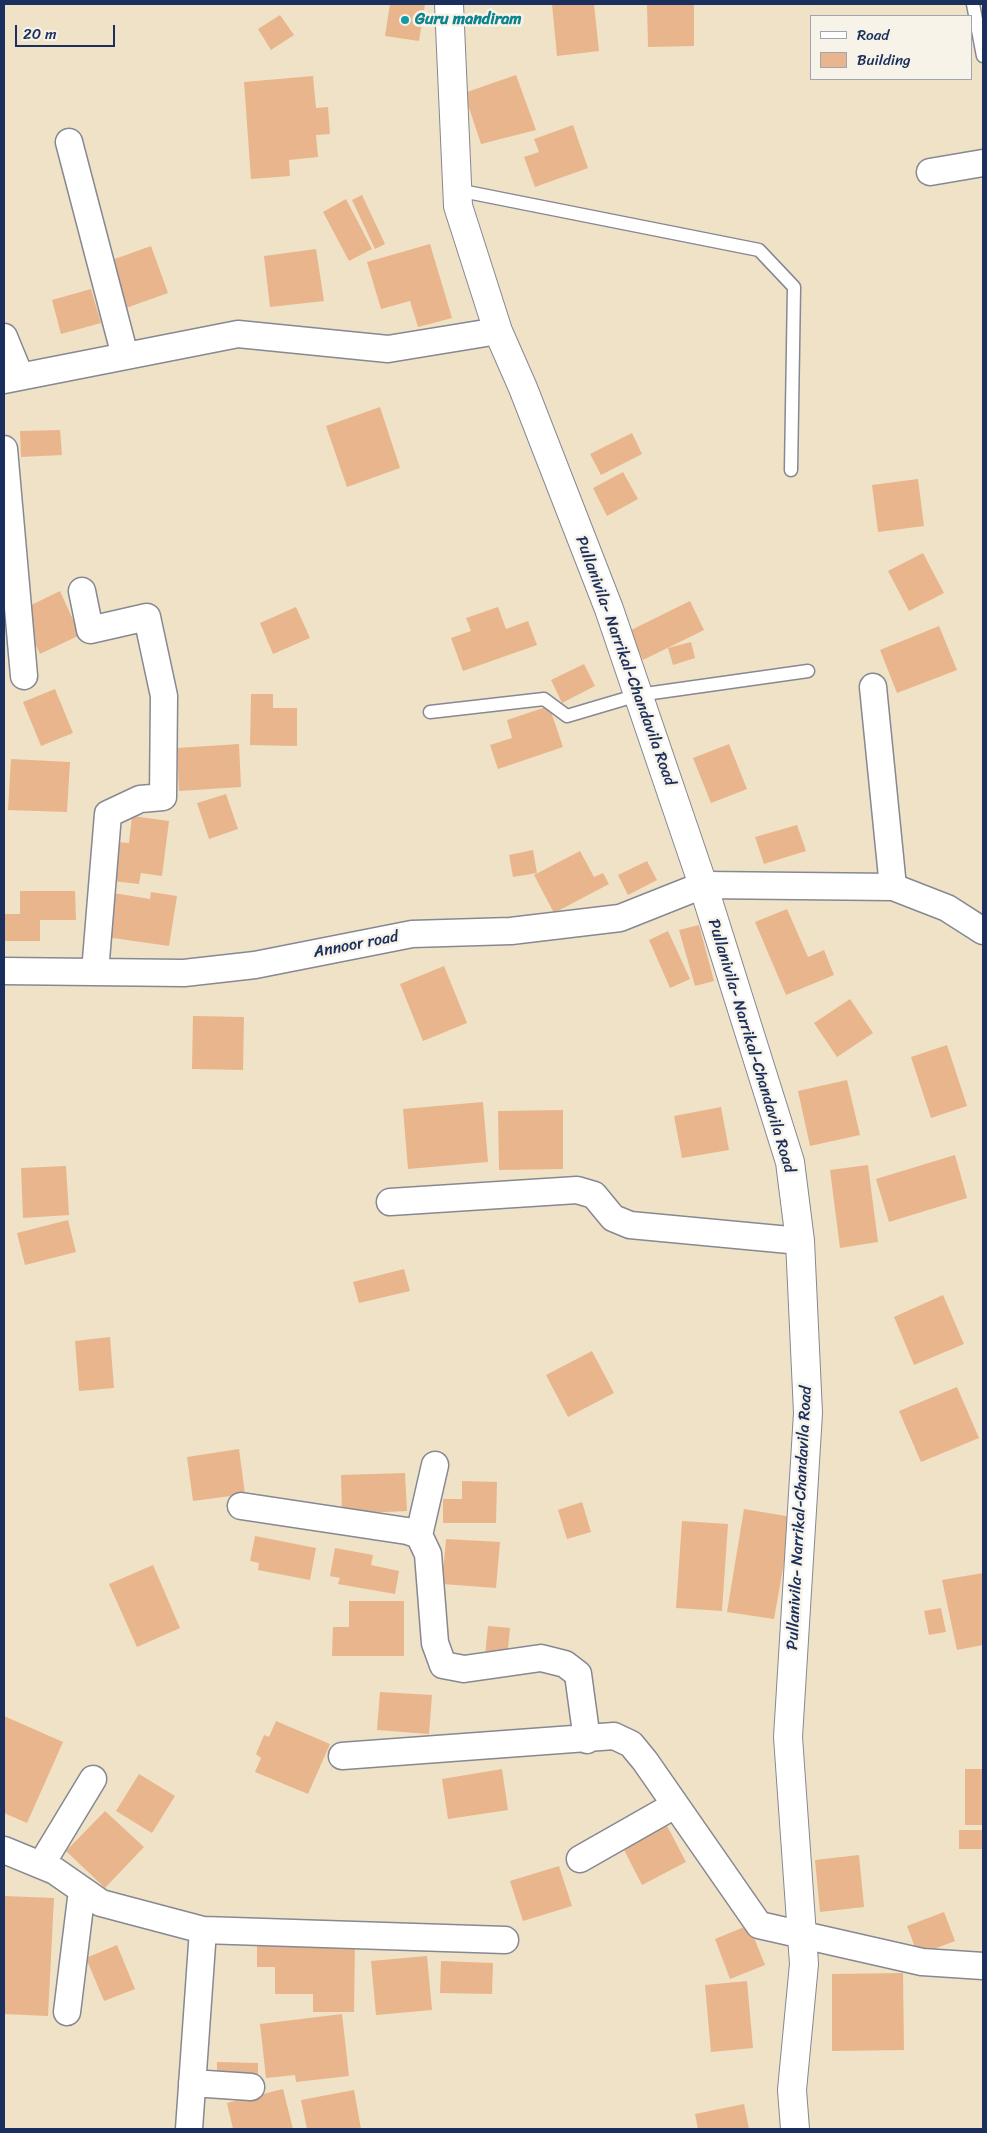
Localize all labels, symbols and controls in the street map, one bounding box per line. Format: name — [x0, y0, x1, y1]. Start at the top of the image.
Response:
place label: Guru mandiram — [415, 10, 522, 30]
marker: Guru mandiram — [399, 14, 411, 26]
scale bar — [18, 15, 118, 47]
legend — [810, 15, 972, 80]
text: 20 m — [23, 21, 57, 47]
text: Road — [857, 22, 889, 48]
text: Building — [857, 47, 911, 73]
street label: Pullanivila- Narrikal-Chandavila Road — [571, 534, 679, 788]
street label: Pullanivila- Narrikal-Chandavila Road — [703, 917, 799, 1175]
street label: Annoor road — [312, 927, 400, 963]
street label: Pullanivila- Narrikal-Chandavila Road — [783, 1386, 817, 1650]

